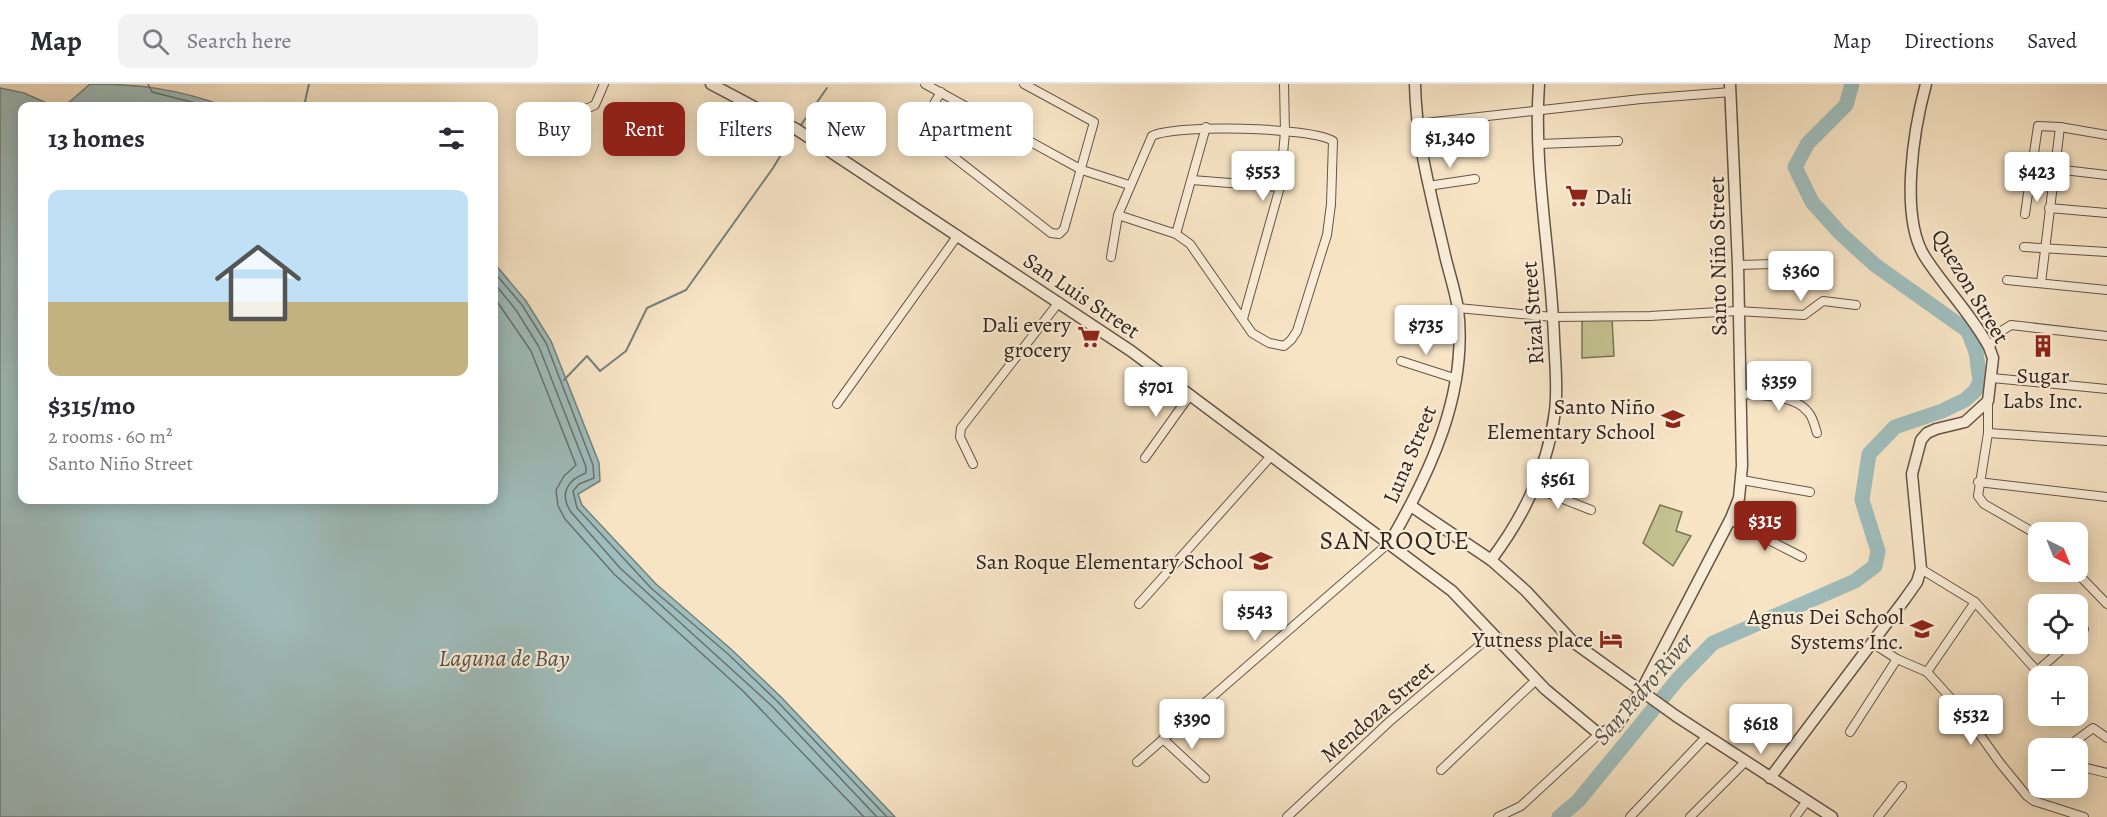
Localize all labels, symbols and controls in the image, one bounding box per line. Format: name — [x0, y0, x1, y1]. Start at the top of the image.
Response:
search box — [118, 14, 538, 68]
text: Map — [30, 22, 82, 60]
icon: search — [139, 25, 172, 58]
text: Search here — [187, 26, 291, 56]
text: Map — [1833, 27, 1871, 55]
text: Directions — [1904, 27, 1994, 55]
text: Saved — [2027, 27, 2077, 55]
chip: Buy — [516, 102, 591, 156]
chip: Rent — [603, 102, 685, 156]
chip: Filters — [697, 102, 794, 156]
chip: New — [806, 102, 886, 156]
chip: Apartment — [898, 102, 1033, 156]
pin: $1,340 — [1401, 118, 1499, 169]
text: 13 homes — [48, 121, 145, 156]
icon: filters — [435, 122, 468, 155]
text: $1,340 — [1425, 124, 1475, 151]
pin: $553 — [1227, 151, 1299, 202]
pin: $423 — [2001, 152, 2073, 203]
text: $553 — [1246, 157, 1281, 184]
text: $423 — [2019, 158, 2055, 185]
street label: Santo Niño Street — [1702, 176, 1734, 336]
place label: Dali — [1595, 182, 1632, 212]
supermarket icon: Dali — [1564, 183, 1590, 209]
street label: Quezon Street — [1924, 224, 2016, 349]
icon: home — [204, 229, 312, 337]
street label: San Luis Street — [1017, 246, 1146, 346]
pin: $360 — [1765, 251, 1837, 302]
text: $360 — [1782, 257, 1820, 284]
street label: Rizal Street — [1514, 260, 1552, 366]
pin: $735 — [1390, 305, 1462, 356]
place label: Dali every grocery — [982, 310, 1071, 365]
text: $735 — [1409, 311, 1444, 338]
supermarket icon: Dali every grocery — [1076, 324, 1102, 350]
building icon: Sugar Labs Inc. — [2030, 333, 2056, 359]
pin: $359 — [1743, 361, 1815, 412]
place label: Sugar Labs Inc. — [2003, 361, 2083, 416]
pin: $701 — [1120, 367, 1192, 418]
text: $359 — [1761, 367, 1797, 394]
text: $701 — [1138, 373, 1174, 400]
text: $315/mo — [48, 388, 135, 423]
place label: Santo Niño Elementary School — [1487, 392, 1655, 447]
street label: Luna Street — [1376, 401, 1444, 508]
school or university icon: Santo Niño Elementary School — [1660, 406, 1686, 432]
text: 2 rooms · 60 m² — [48, 423, 172, 450]
text: Santo Niño Street — [48, 450, 193, 477]
pin: $561 — [1522, 459, 1594, 510]
text: $561 — [1541, 465, 1575, 492]
pin: $315 — [1729, 501, 1801, 552]
text: $315 — [1748, 507, 1782, 534]
north arrow — [2028, 522, 2088, 582]
map controls — [2028, 522, 2088, 798]
district label: SAN ROQUE — [1319, 523, 1471, 558]
place label: San Roque Elementary School — [975, 547, 1243, 577]
school or university icon: San Roque Elementary School — [1248, 548, 1274, 574]
pin: $543 — [1219, 591, 1291, 642]
button: locate — [2028, 594, 2088, 654]
text: $543 — [1237, 597, 1273, 624]
place label: Agnus Dei School Systems Inc. — [1747, 602, 1904, 657]
school or university icon: Agnus Dei School Systems Inc. — [1909, 616, 1935, 642]
place label: Yutness place — [1472, 625, 1593, 655]
water label: San Pedro River — [1585, 626, 1701, 752]
hotel icon: Yutness place — [1598, 626, 1624, 652]
water label: Laguna de Bay — [439, 642, 570, 674]
street label: Mendoza Street — [1314, 654, 1441, 770]
button: + — [2028, 666, 2088, 726]
pin: $532 — [1935, 695, 2007, 746]
pin: $390 — [1156, 699, 1228, 750]
text: $532 — [1953, 701, 1989, 728]
pin: $618 — [1725, 704, 1797, 755]
text: $390 — [1173, 705, 1211, 732]
text: $618 — [1743, 710, 1779, 737]
button: − — [2028, 738, 2088, 798]

